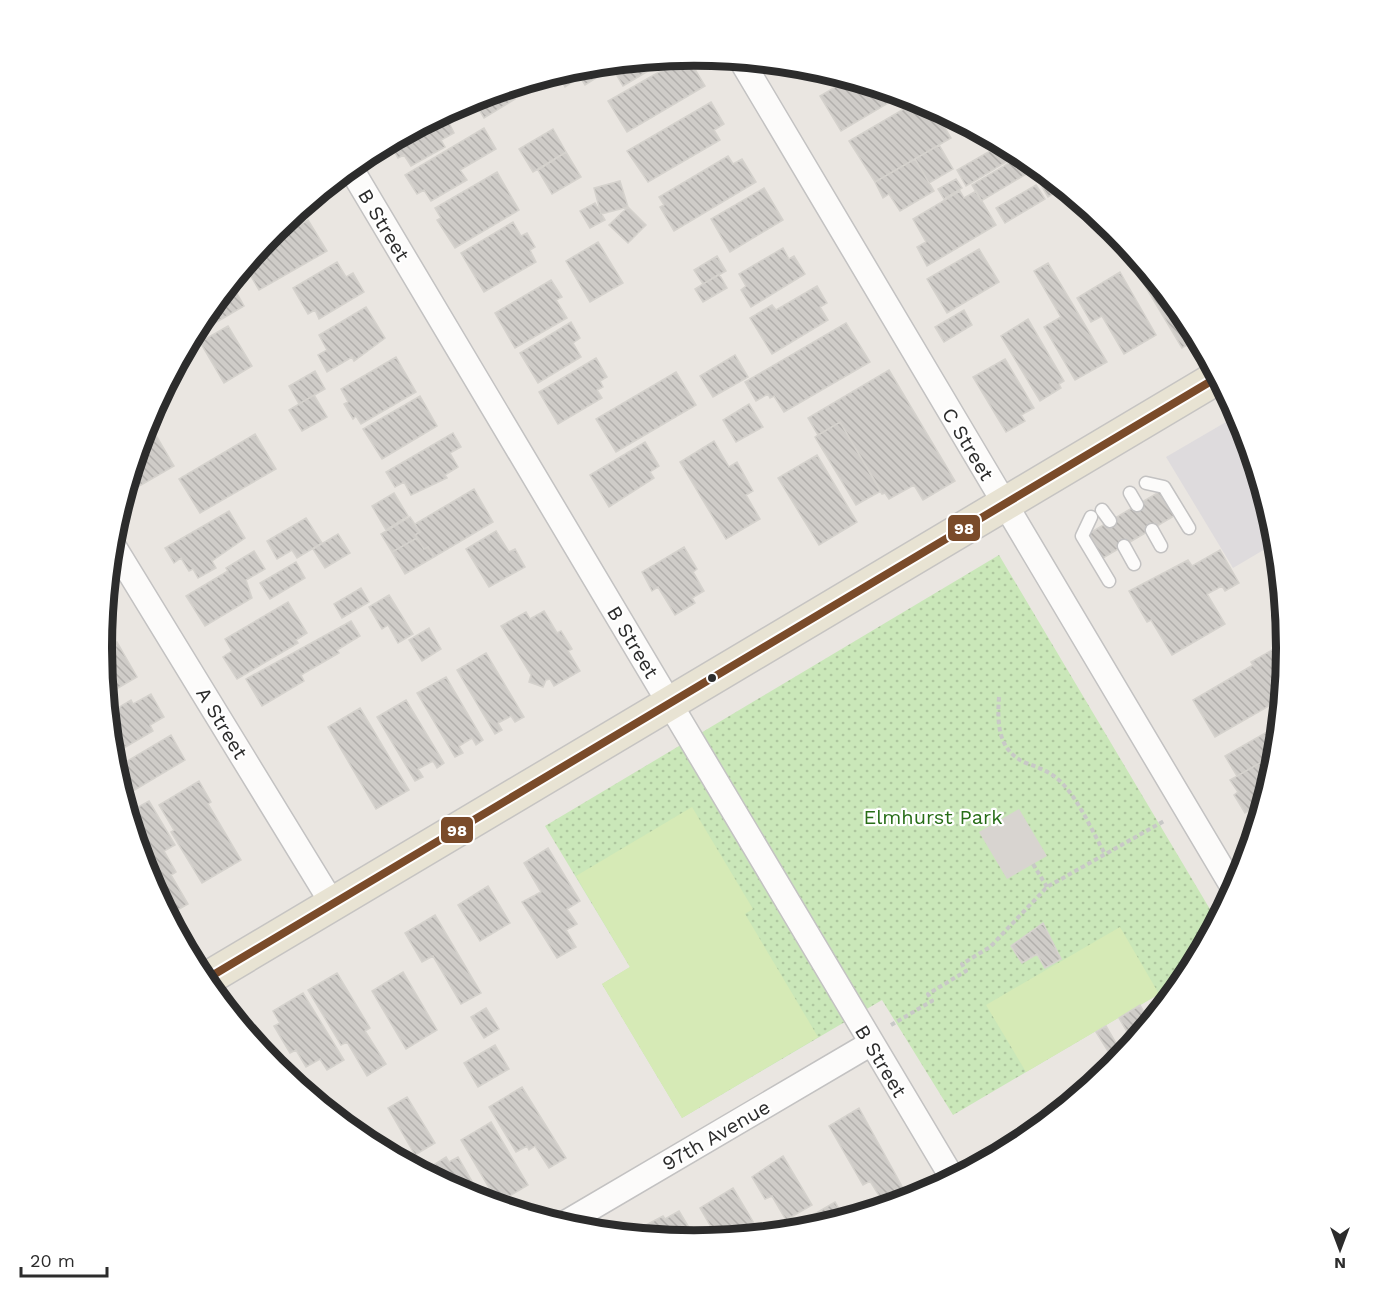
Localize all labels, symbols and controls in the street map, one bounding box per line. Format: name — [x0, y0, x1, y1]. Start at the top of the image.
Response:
street label: B Street — [353, 184, 415, 266]
street label: C Street — [937, 403, 999, 485]
line badge: 98 — [947, 514, 981, 542]
text: 98 — [954, 519, 974, 538]
street label: B Street — [602, 601, 664, 683]
unlabelled marker — [706, 672, 718, 684]
street label: A Street — [191, 683, 253, 764]
park label: Elmhurst Park — [863, 805, 1003, 829]
line badge: 98 — [440, 816, 474, 844]
text: 98 — [447, 821, 467, 840]
street label: B Street — [850, 1020, 912, 1102]
street label: 97th Avenue — [658, 1094, 774, 1176]
north arrow — [1310, 1219, 1370, 1279]
scale bar — [21, 1240, 106, 1278]
text: 20 m — [30, 1250, 75, 1271]
text: N — [1334, 1254, 1346, 1273]

